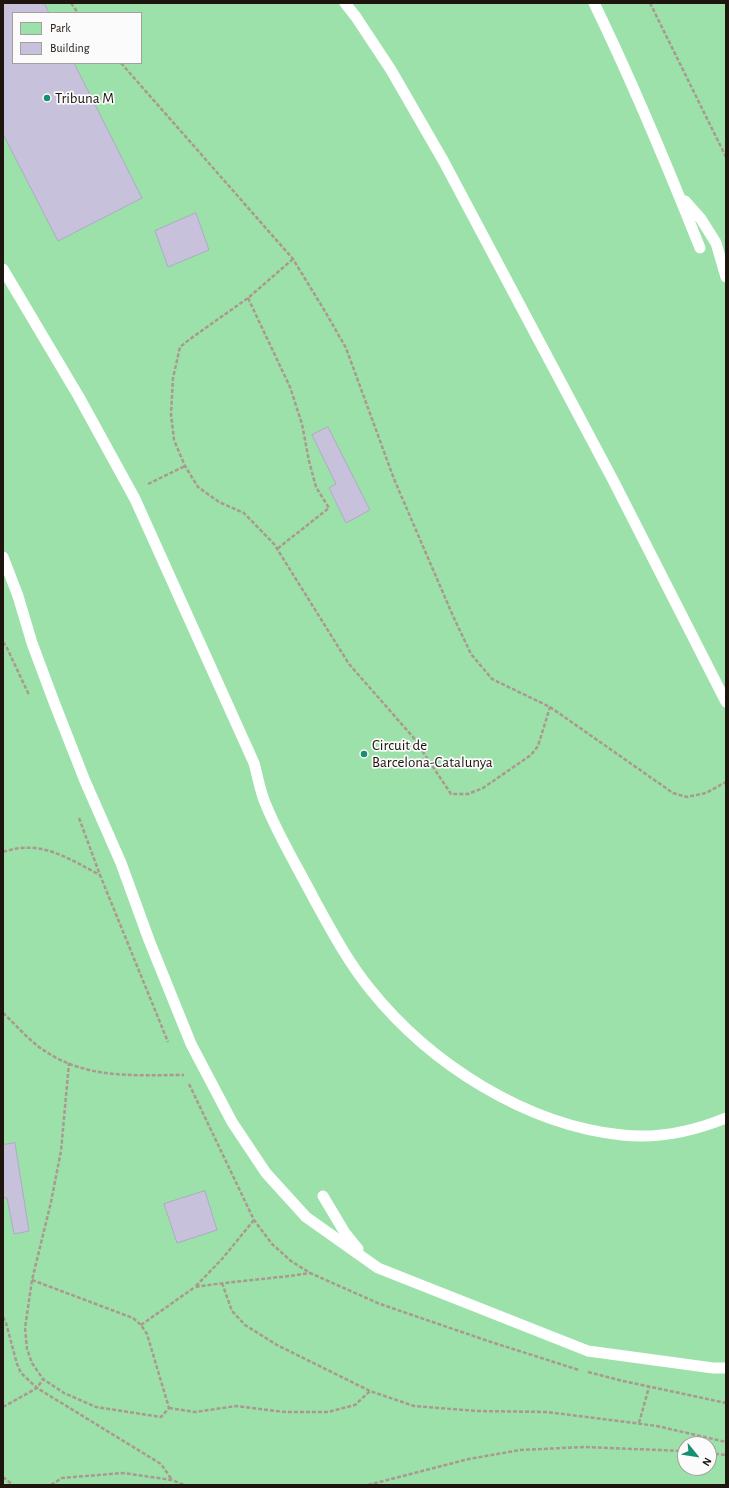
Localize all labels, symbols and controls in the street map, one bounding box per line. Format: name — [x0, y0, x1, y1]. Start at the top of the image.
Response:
legend — [12, 12, 142, 64]
text: Park — [50, 22, 71, 34]
text: Building — [50, 42, 90, 54]
place label: Tribuna M — [55, 89, 114, 107]
marker: Tribuna M — [42, 93, 52, 103]
place label: Circuit de Barcelona-Catalunya — [372, 736, 493, 771]
marker: Circuit de Barcelona-Catalunya — [359, 749, 369, 759]
north arrow — [677, 1436, 717, 1476]
text: N — [700, 1456, 714, 1468]

